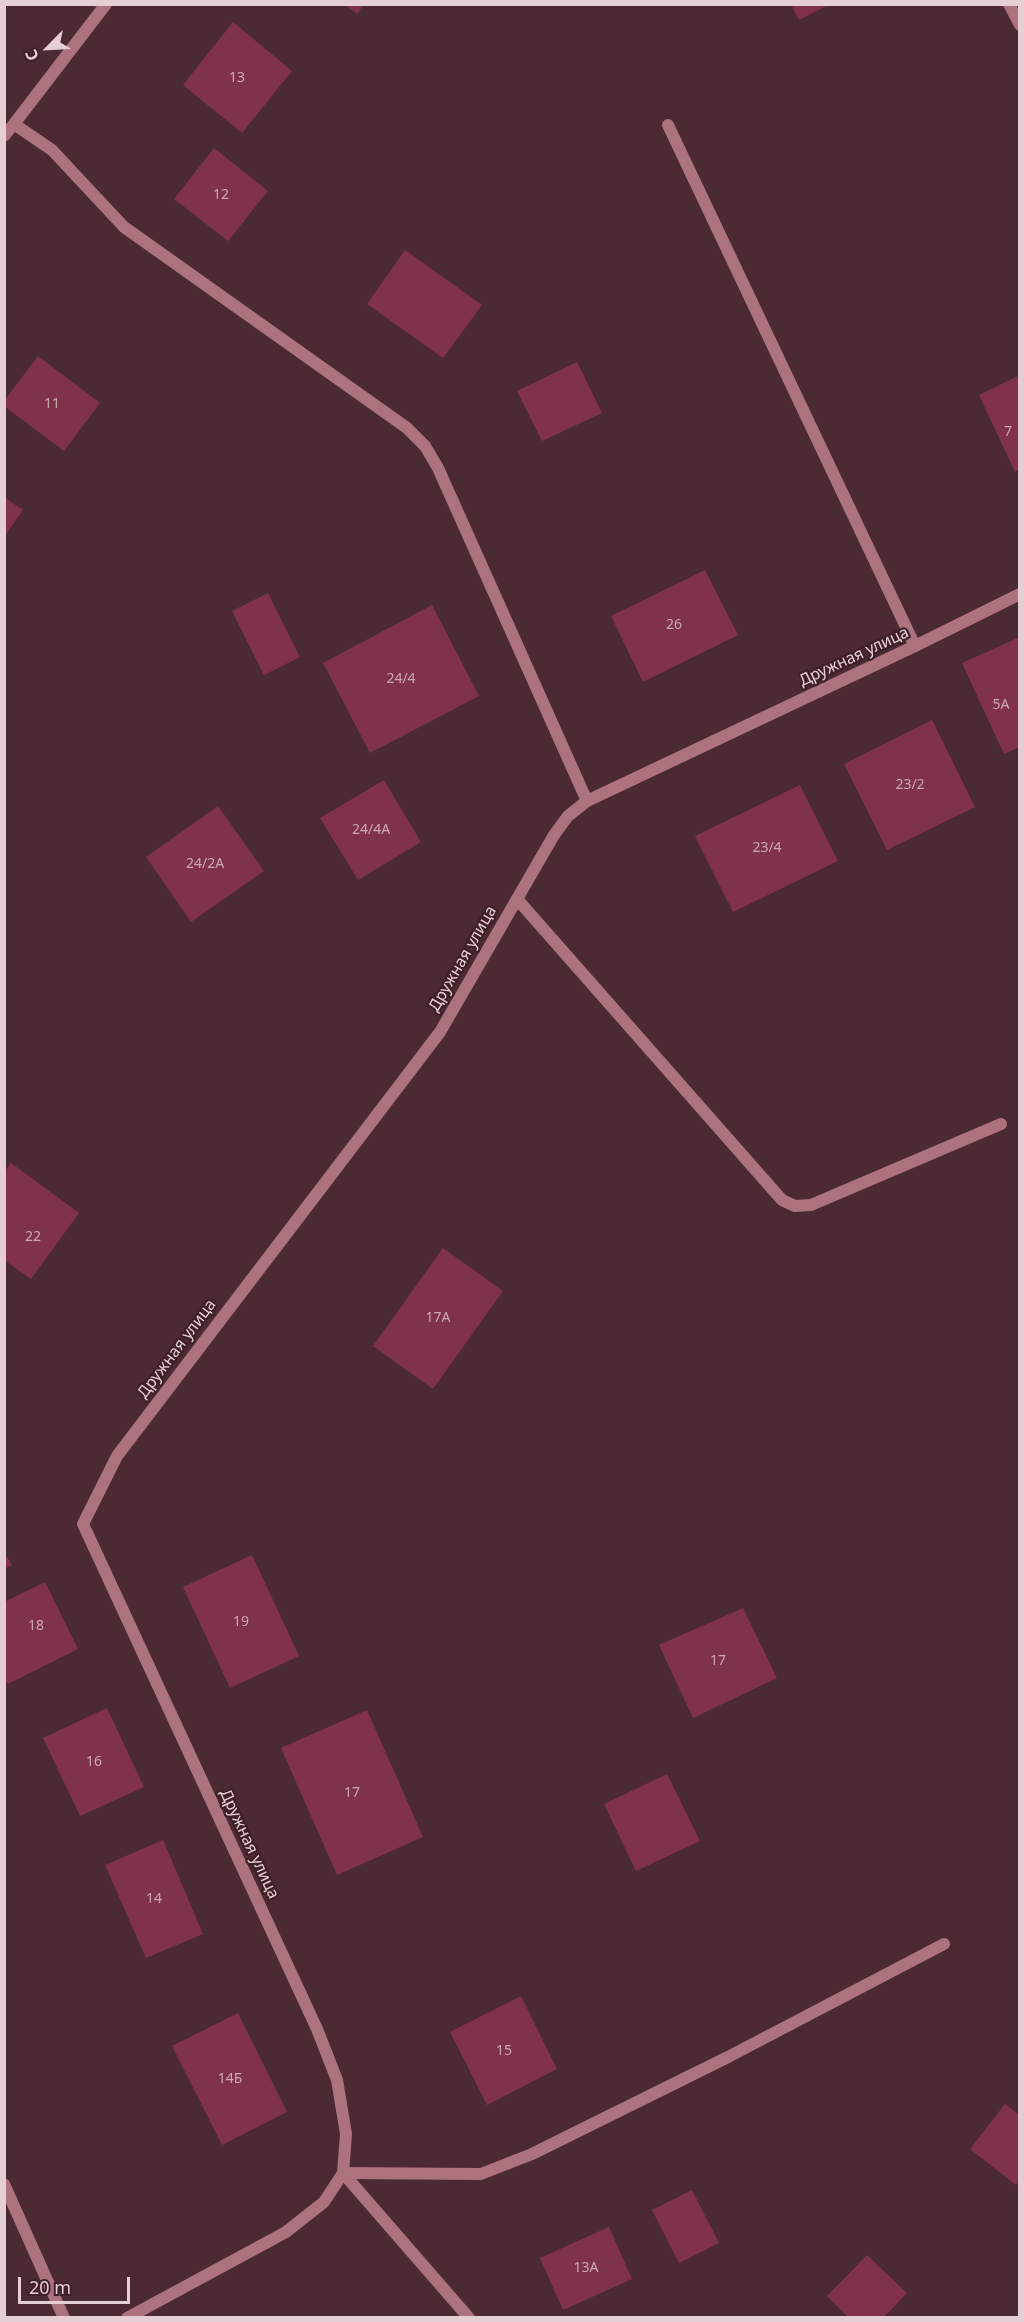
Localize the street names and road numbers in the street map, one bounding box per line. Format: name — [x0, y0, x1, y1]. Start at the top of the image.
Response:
street label: Дружная улица — [796, 623, 912, 691]
street label: Дружная улица — [425, 903, 501, 1015]
street label: Дружная улица — [134, 1296, 220, 1402]
street label: Дружная улица — [215, 1786, 283, 1902]

